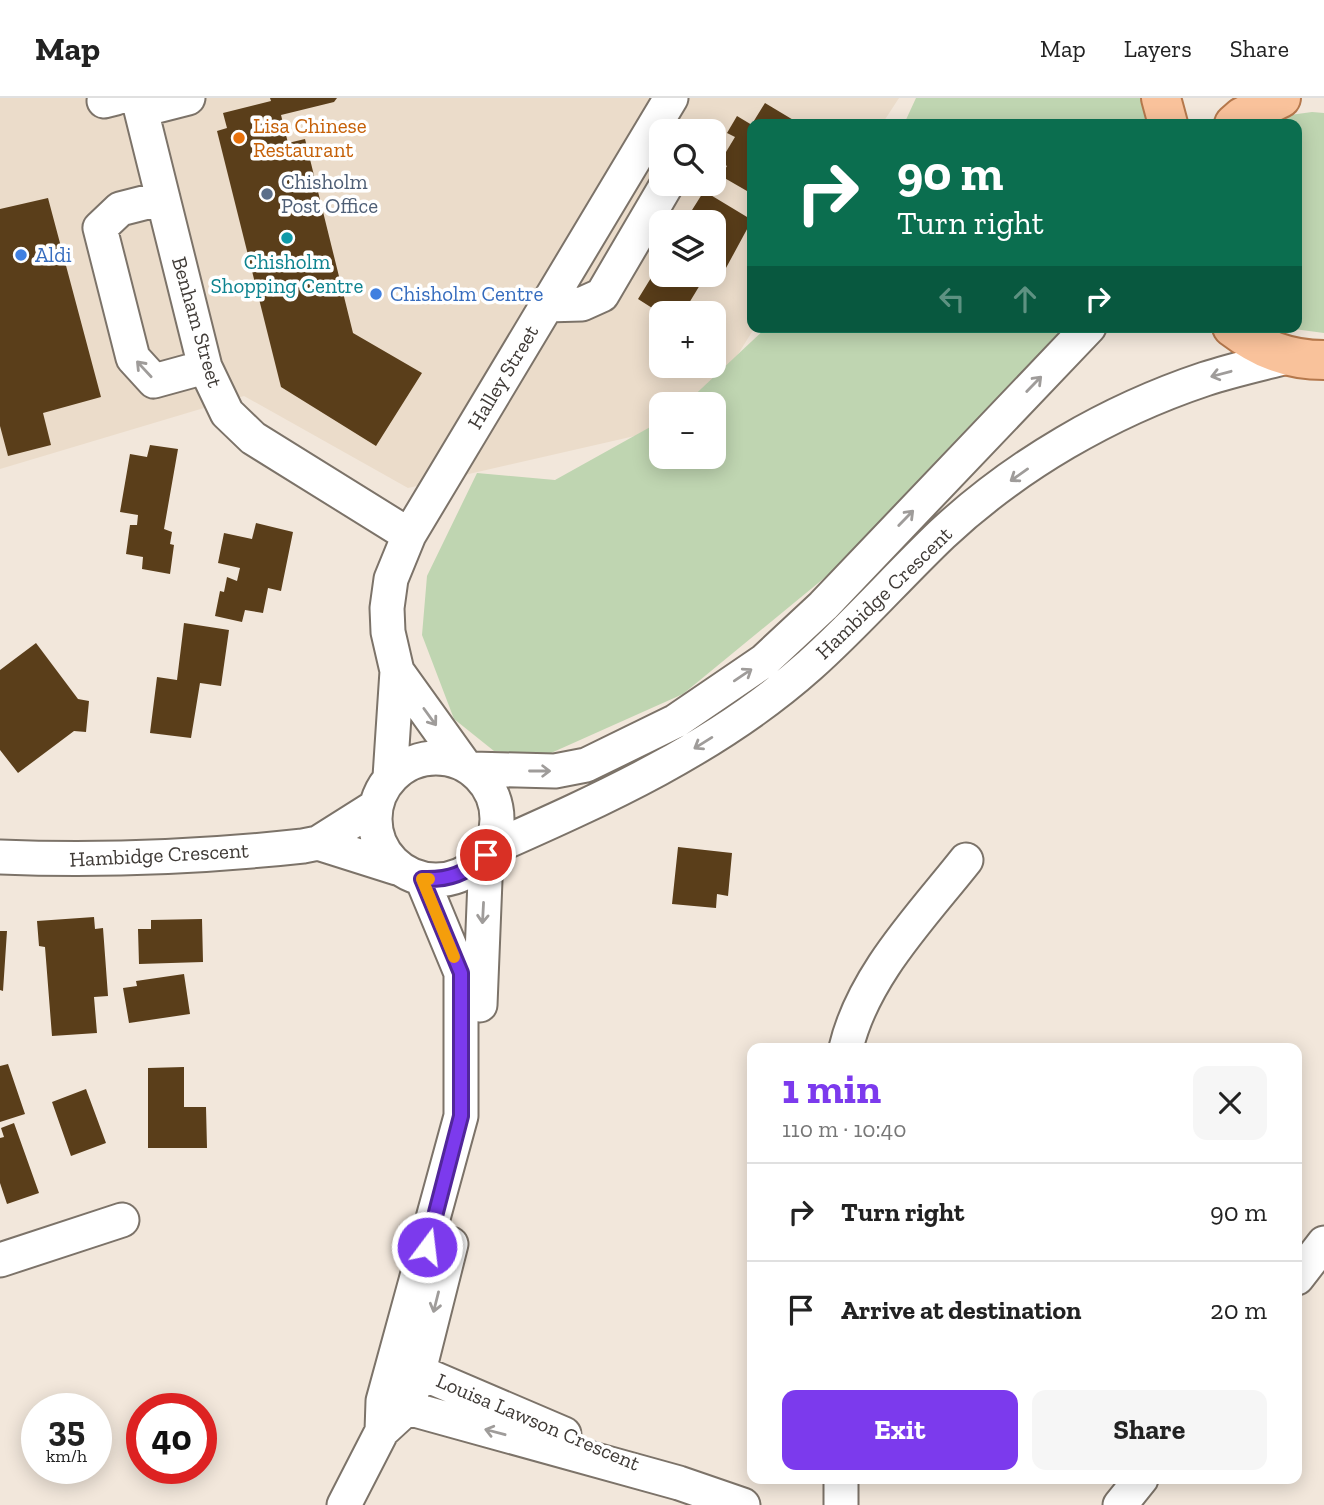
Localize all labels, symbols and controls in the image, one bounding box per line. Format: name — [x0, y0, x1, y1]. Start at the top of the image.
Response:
text: Map — [35, 29, 100, 68]
text: Map — [1040, 34, 1086, 63]
text: Layers — [1124, 34, 1192, 63]
text: Share — [1230, 34, 1289, 63]
place label: Lisa Chinese Restaurant — [253, 113, 367, 162]
map controls — [649, 119, 726, 469]
button: search — [649, 119, 726, 196]
marker: Lisa Chinese Restaurant — [231, 130, 247, 146]
text: 90 m — [897, 144, 1004, 203]
icon: right — [782, 147, 873, 238]
place label: Chisholm Post Office — [281, 169, 378, 218]
marker: Chisholm Post Office — [259, 186, 275, 202]
text: Turn right — [897, 204, 1044, 242]
button: layers — [649, 210, 726, 287]
marker: Chisholm Shopping Centre — [279, 230, 295, 246]
place label: Aldi — [35, 242, 72, 267]
marker: Aldi — [13, 247, 29, 263]
place label: Chisholm Shopping Centre — [211, 249, 364, 298]
street label: Benham Street — [167, 254, 228, 390]
icon: left — [933, 280, 971, 318]
icon: ahead — [1006, 280, 1044, 318]
icon: right — [1079, 280, 1117, 318]
place label: Chisholm Centre — [390, 281, 543, 306]
marker: Chisholm Centre — [368, 286, 384, 302]
button: + — [649, 301, 726, 378]
street label: Halley Street — [462, 320, 543, 433]
one-way arrow — [135, 361, 152, 378]
one-way arrow — [1210, 368, 1233, 381]
one-way arrow — [1026, 376, 1043, 393]
button: − — [649, 392, 726, 469]
one-way arrow — [1010, 468, 1029, 482]
one-way arrow — [898, 510, 915, 527]
street label: Hambidge Crescent — [810, 521, 957, 664]
one-way arrow — [733, 668, 752, 683]
one-way arrow — [423, 707, 437, 726]
one-way arrow — [693, 737, 713, 751]
one-way arrow — [528, 764, 551, 778]
pin — [456, 825, 516, 885]
icon: arrive — [467, 836, 505, 874]
street label: Hambidge Crescent — [69, 837, 249, 872]
one-way arrow — [476, 901, 489, 924]
text: 1 min — [782, 1063, 881, 1114]
button: close — [1193, 1066, 1267, 1140]
text: 110 m · 10:40 — [782, 1115, 906, 1143]
icon: right — [782, 1193, 820, 1231]
text: Turn right — [841, 1196, 964, 1228]
text: 90 m — [1210, 1196, 1267, 1228]
position arrow — [390, 1210, 464, 1284]
one-way arrow — [429, 1291, 442, 1313]
icon: arrive — [782, 1291, 820, 1329]
text: Arrive at destination — [841, 1294, 1081, 1326]
text: 20 m — [1210, 1294, 1267, 1326]
street label: Louisa Lawson Crescent — [433, 1367, 644, 1476]
button: Exit — [782, 1390, 1018, 1470]
button: Share — [1032, 1390, 1267, 1470]
speed limit sign: 40 — [126, 1393, 217, 1484]
text: 35 — [48, 1408, 85, 1450]
one-way arrow — [484, 1425, 506, 1438]
text: km/h — [46, 1445, 87, 1467]

